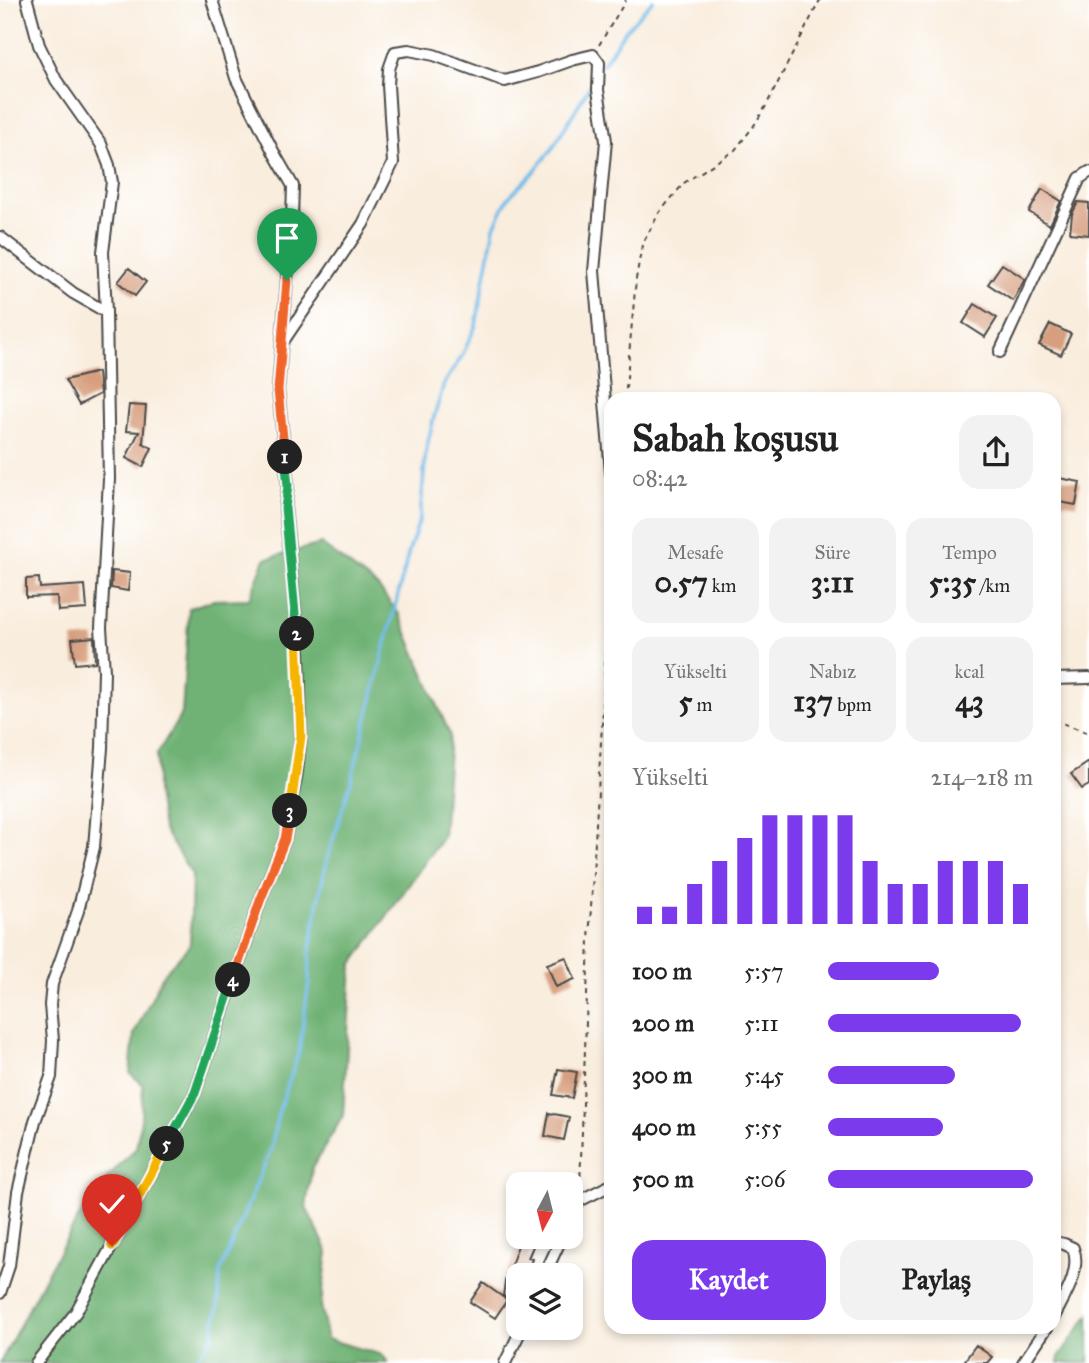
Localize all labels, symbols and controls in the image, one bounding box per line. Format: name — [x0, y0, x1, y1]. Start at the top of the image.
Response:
pin — [257, 208, 317, 280]
icon: arrive — [268, 219, 306, 257]
text: Sabah koşusu — [632, 415, 839, 461]
button: share — [959, 415, 1033, 489]
pin: 1 — [268, 440, 302, 475]
text: 1 — [281, 445, 288, 468]
text: 08:42 — [632, 464, 688, 492]
text: Mesafe — [667, 541, 724, 564]
text: Süre — [815, 541, 850, 564]
text: Tempo — [942, 541, 997, 564]
text: 0.57 — [654, 564, 708, 600]
text: 3:11 — [811, 564, 854, 600]
text: 5:35 — [929, 564, 976, 600]
text: km — [708, 574, 737, 597]
text: /km — [976, 574, 1010, 597]
pin: 2 — [280, 616, 314, 652]
text: 2 — [292, 622, 301, 645]
text: Yükselti — [664, 660, 727, 683]
text: Nabız — [809, 660, 856, 683]
text: kcal — [955, 660, 984, 683]
text: 5 — [678, 683, 692, 719]
text: 137 — [793, 683, 833, 719]
text: 43 — [955, 683, 984, 719]
text: m — [692, 693, 713, 716]
text: bpm — [833, 693, 872, 716]
text: Yükselti — [632, 763, 708, 791]
text: 214–218 m — [931, 763, 1033, 791]
pin: 3 — [272, 794, 308, 828]
text: 3 — [286, 799, 293, 822]
text: 100 m — [632, 957, 692, 985]
text: 5:57 — [744, 957, 783, 985]
pin: 4 — [216, 962, 250, 998]
text: 4 — [227, 968, 238, 991]
text: 200 m — [632, 1009, 694, 1037]
text: 5:11 — [744, 1009, 779, 1037]
text: 300 m — [632, 1061, 692, 1089]
text: 5:45 — [744, 1061, 784, 1089]
text: 400 m — [632, 1113, 696, 1141]
text: 5:55 — [744, 1113, 782, 1141]
pin: 5 — [150, 1126, 184, 1162]
text: 5 — [162, 1132, 171, 1155]
text: 500 m — [632, 1165, 694, 1193]
text: 5:06 — [744, 1165, 786, 1193]
north arrow — [506, 1172, 583, 1250]
map controls — [506, 1172, 583, 1340]
pin — [82, 1174, 142, 1246]
icon: check — [93, 1185, 131, 1223]
button: Kaydet — [632, 1240, 826, 1320]
button: Paylaş — [840, 1240, 1033, 1320]
button: layers — [506, 1263, 583, 1340]

